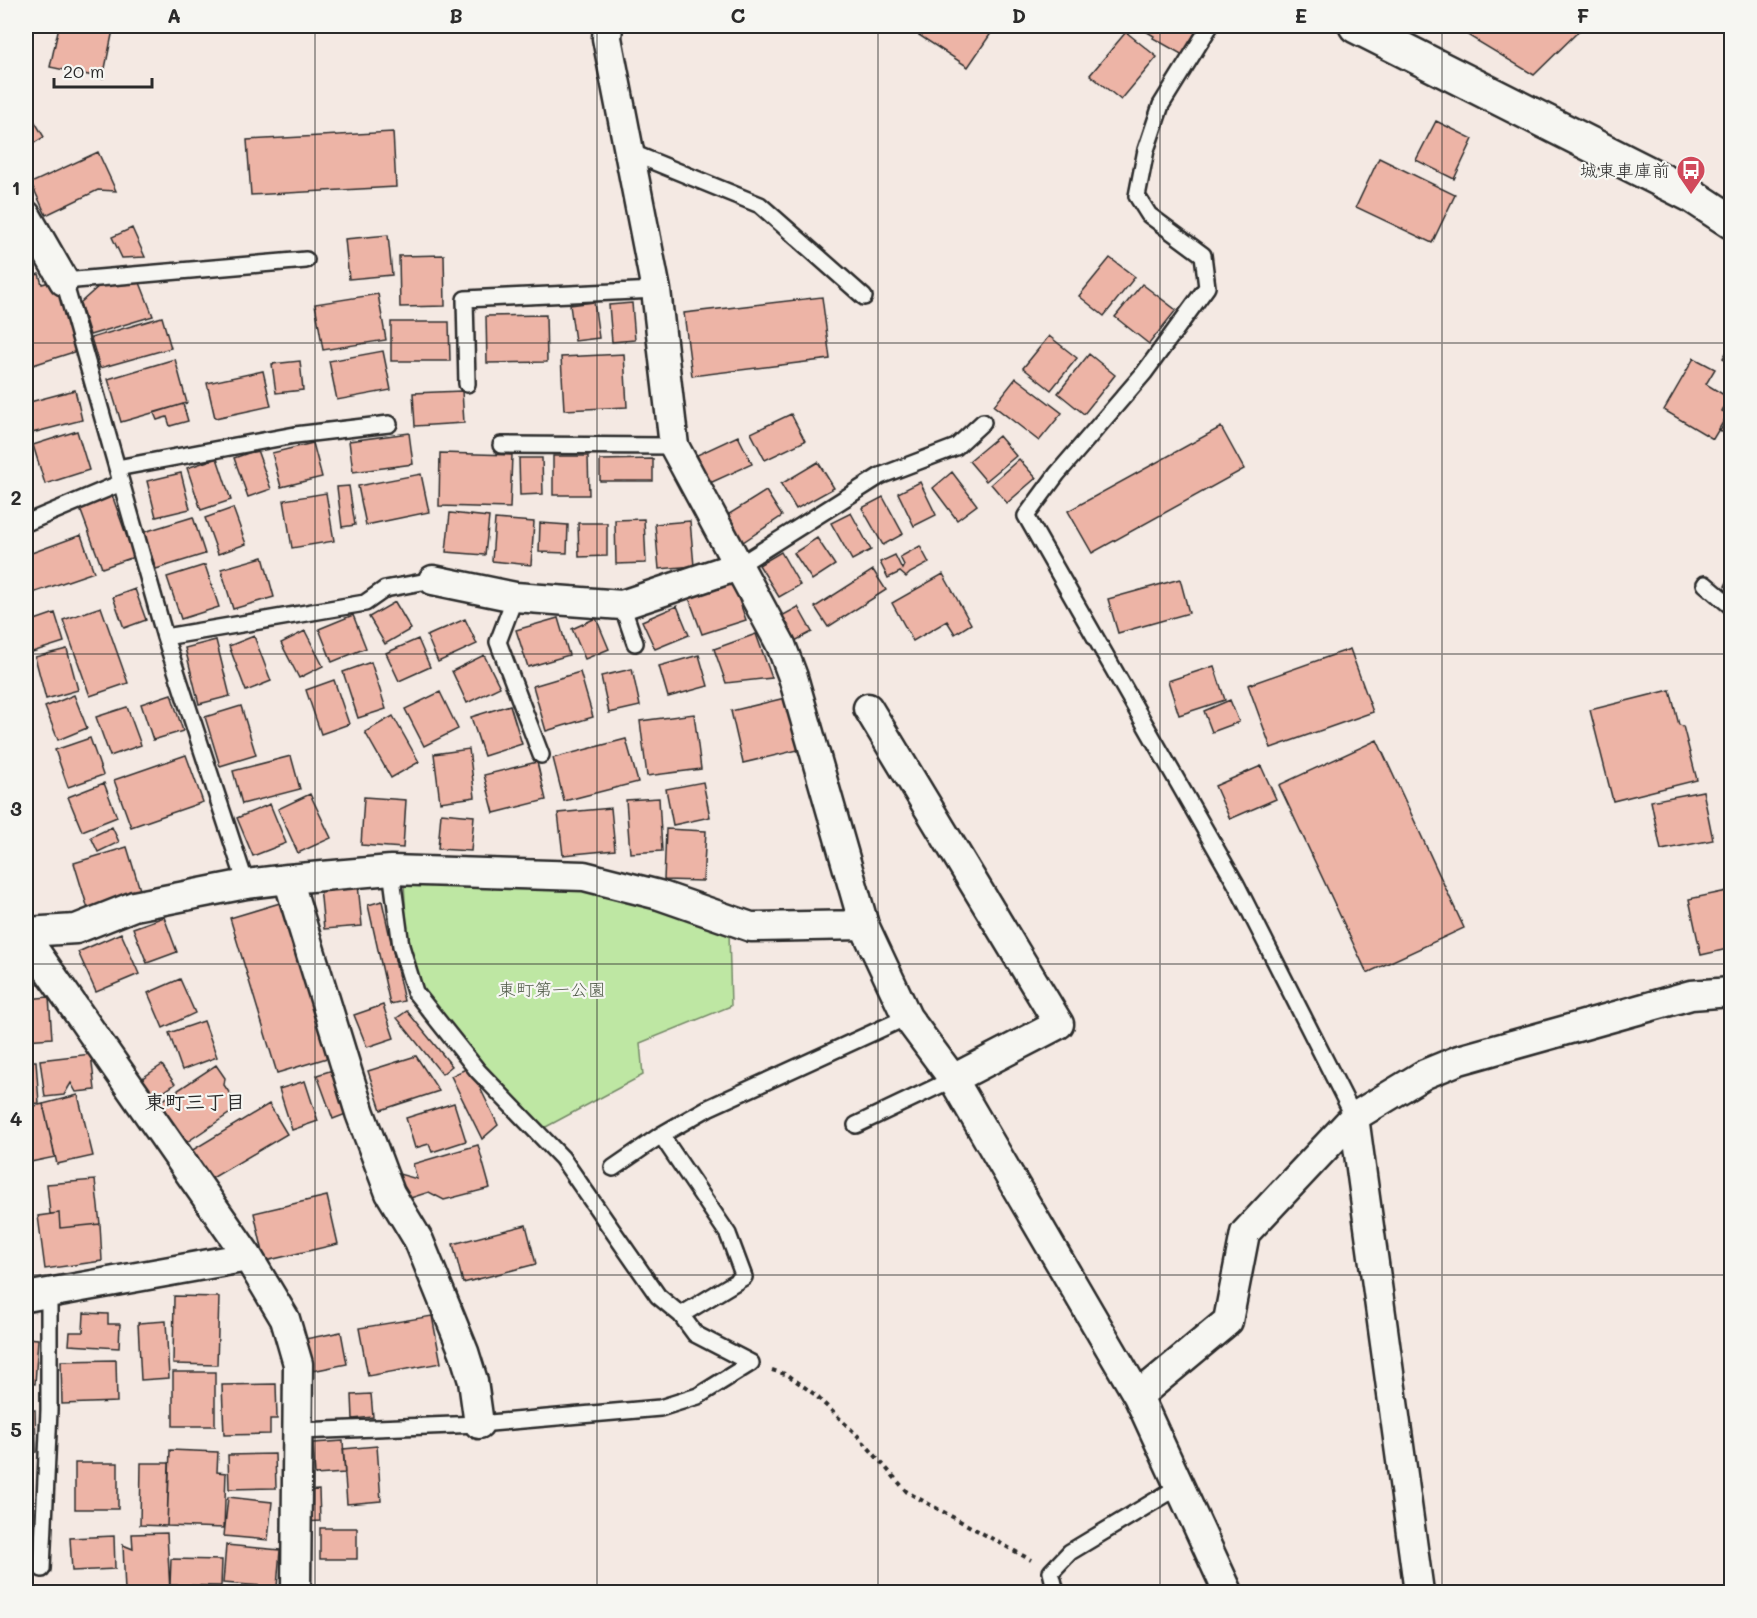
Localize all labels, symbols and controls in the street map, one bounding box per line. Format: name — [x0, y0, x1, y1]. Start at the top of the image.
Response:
text: A — [167, 2, 181, 28]
text: B — [449, 2, 463, 28]
text: C — [731, 2, 746, 28]
text: D — [1012, 2, 1026, 28]
text: E — [1295, 2, 1307, 28]
text: F — [1577, 2, 1590, 28]
scale bar — [54, 51, 152, 89]
text: 20 m — [63, 59, 104, 83]
bus stop icon: 城東車庫前 — [1675, 154, 1707, 196]
place label: 城東車庫前 — [1580, 158, 1670, 182]
text: 1 — [12, 174, 20, 200]
text: 2 — [10, 484, 22, 510]
text: 3 — [10, 795, 22, 821]
park label: 東町第一公園 — [498, 977, 606, 1001]
district label: 東町三丁目 — [145, 1088, 245, 1114]
text: 4 — [10, 1105, 23, 1131]
text: 5 — [10, 1416, 22, 1442]

